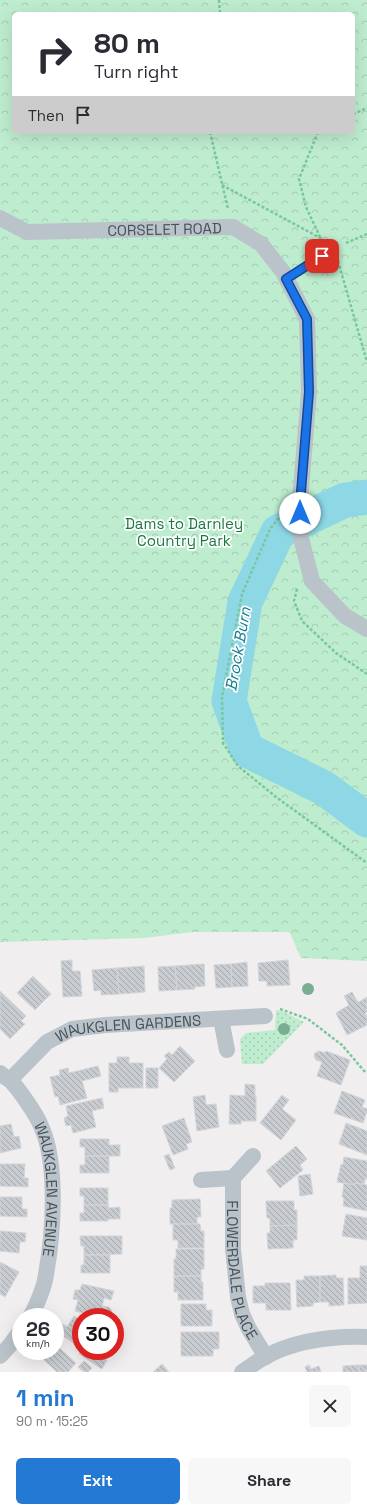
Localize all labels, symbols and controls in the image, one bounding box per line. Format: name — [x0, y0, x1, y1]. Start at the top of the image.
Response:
text: 80 m — [94, 25, 160, 61]
icon: right — [28, 28, 80, 80]
text: Turn right — [94, 60, 178, 83]
icon: arrive — [72, 104, 94, 126]
text: Then — [28, 106, 64, 125]
street label: CORSELET ROAD — [107, 218, 222, 240]
pin — [305, 239, 339, 273]
icon: arrive — [311, 245, 333, 267]
position arrow — [279, 492, 321, 534]
park label: Dams to Darnley Country Park — [125, 514, 243, 550]
water label: Brock Burn — [220, 604, 256, 693]
street label: WAUKGLEN GARDENS — [52, 1010, 202, 1046]
street label: WAUKGLEN AVENUE — [31, 1119, 62, 1258]
street label: FLOWERDALE PLACE — [223, 1200, 263, 1343]
speed limit sign: 30 — [72, 1308, 124, 1360]
text: 26 — [26, 1316, 50, 1342]
text: km/h — [26, 1337, 50, 1350]
text: 1 min — [16, 1382, 75, 1413]
button: close — [309, 1385, 351, 1427]
text: 90 m · 15:25 — [16, 1413, 88, 1430]
button: Exit — [16, 1458, 180, 1504]
button: Share — [188, 1458, 351, 1504]

